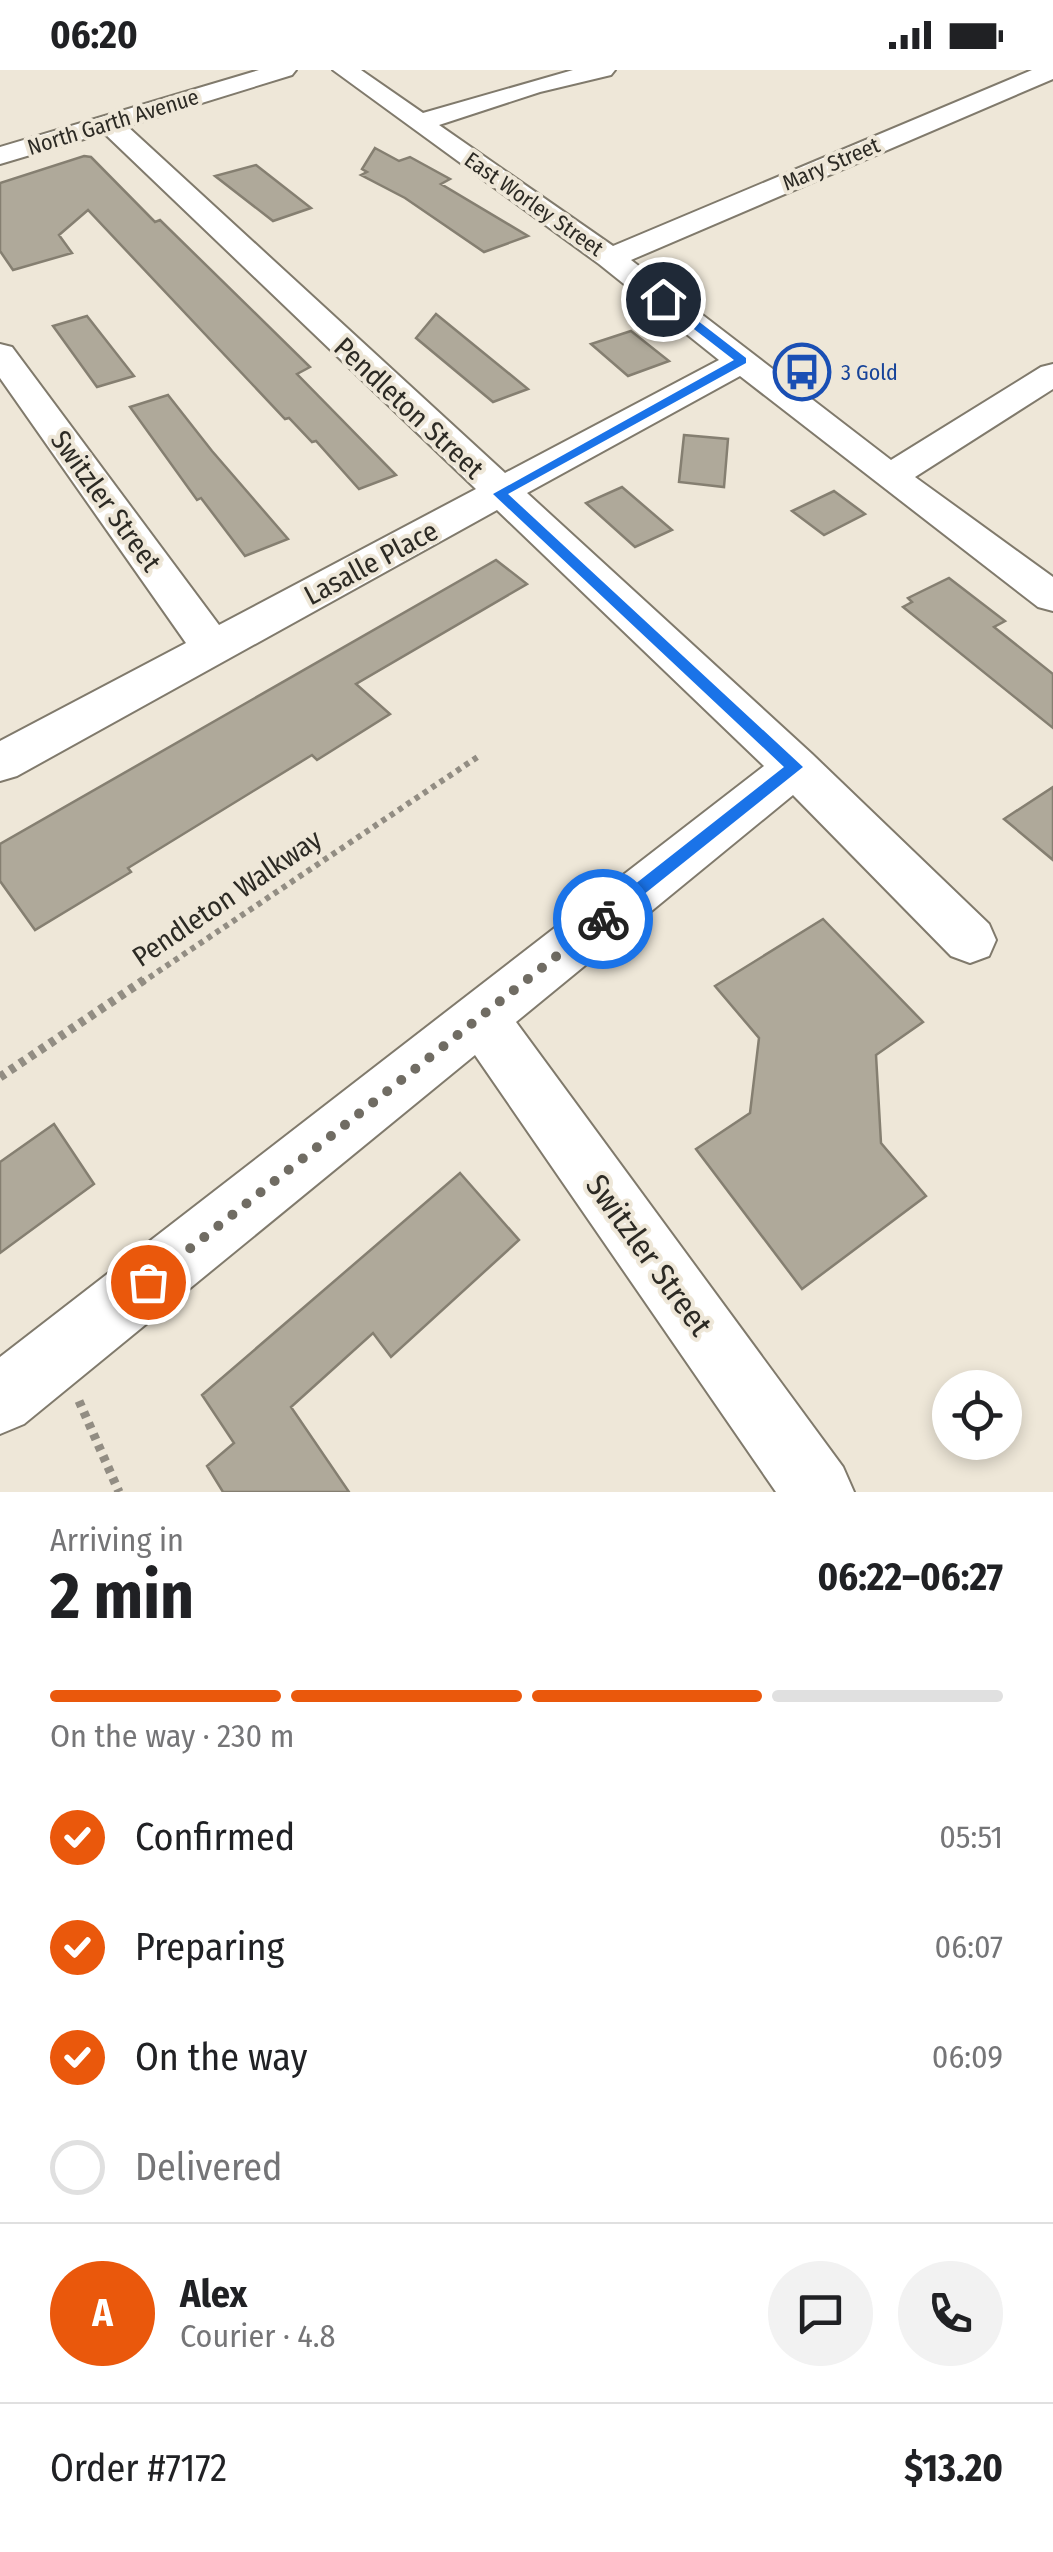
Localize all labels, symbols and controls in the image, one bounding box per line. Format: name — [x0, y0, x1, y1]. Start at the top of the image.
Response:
text: 06:20 — [50, 12, 138, 58]
street label: North Garth Avenue — [24, 83, 202, 161]
street label: Mary Street — [778, 131, 885, 197]
street label: East Worley Street — [459, 146, 609, 262]
pin — [621, 257, 706, 342]
icon: home — [636, 272, 691, 327]
street label: Pendleton Street — [327, 330, 491, 486]
bus stop icon: 3 Gold — [772, 342, 832, 402]
place label: 3 Gold — [841, 359, 898, 386]
street label: Switzler Street — [44, 424, 169, 578]
street label: Lasalle Place — [299, 514, 443, 612]
street label: Pendleton Walkway — [126, 822, 328, 973]
courier — [553, 869, 653, 969]
icon: bike — [576, 892, 631, 947]
street label: Switzler Street — [578, 1167, 720, 1343]
pin — [106, 1240, 191, 1325]
icon: bag — [121, 1255, 176, 1310]
map controls — [932, 1370, 1022, 1460]
button: locate — [932, 1370, 1022, 1460]
text: Arriving in — [50, 1521, 184, 1559]
text: 06:22–06:27 — [818, 1554, 1003, 1600]
text: 2 min — [50, 1557, 194, 1635]
text: On the way · 230 m — [50, 1717, 294, 1755]
icon: check — [50, 1810, 105, 1865]
text: Confirmed — [135, 1814, 295, 1860]
text: 05:51 — [939, 1818, 1003, 1856]
icon: check — [50, 1920, 105, 1975]
text: Preparing — [135, 1924, 284, 1970]
text: 06:07 — [935, 1928, 1003, 1966]
icon: check — [50, 2030, 105, 2085]
text: On the way — [135, 2034, 307, 2080]
text: 06:09 — [932, 2038, 1003, 2076]
text: Delivered — [135, 2144, 282, 2190]
button: chat — [768, 2261, 873, 2366]
button: phone — [898, 2261, 1003, 2366]
text: Alex — [180, 2271, 247, 2317]
text: A — [92, 2290, 113, 2336]
text: Courier · 4.8 — [180, 2317, 336, 2355]
text: Order #7172 — [50, 2445, 227, 2491]
text: $13.20 — [904, 2445, 1003, 2491]

